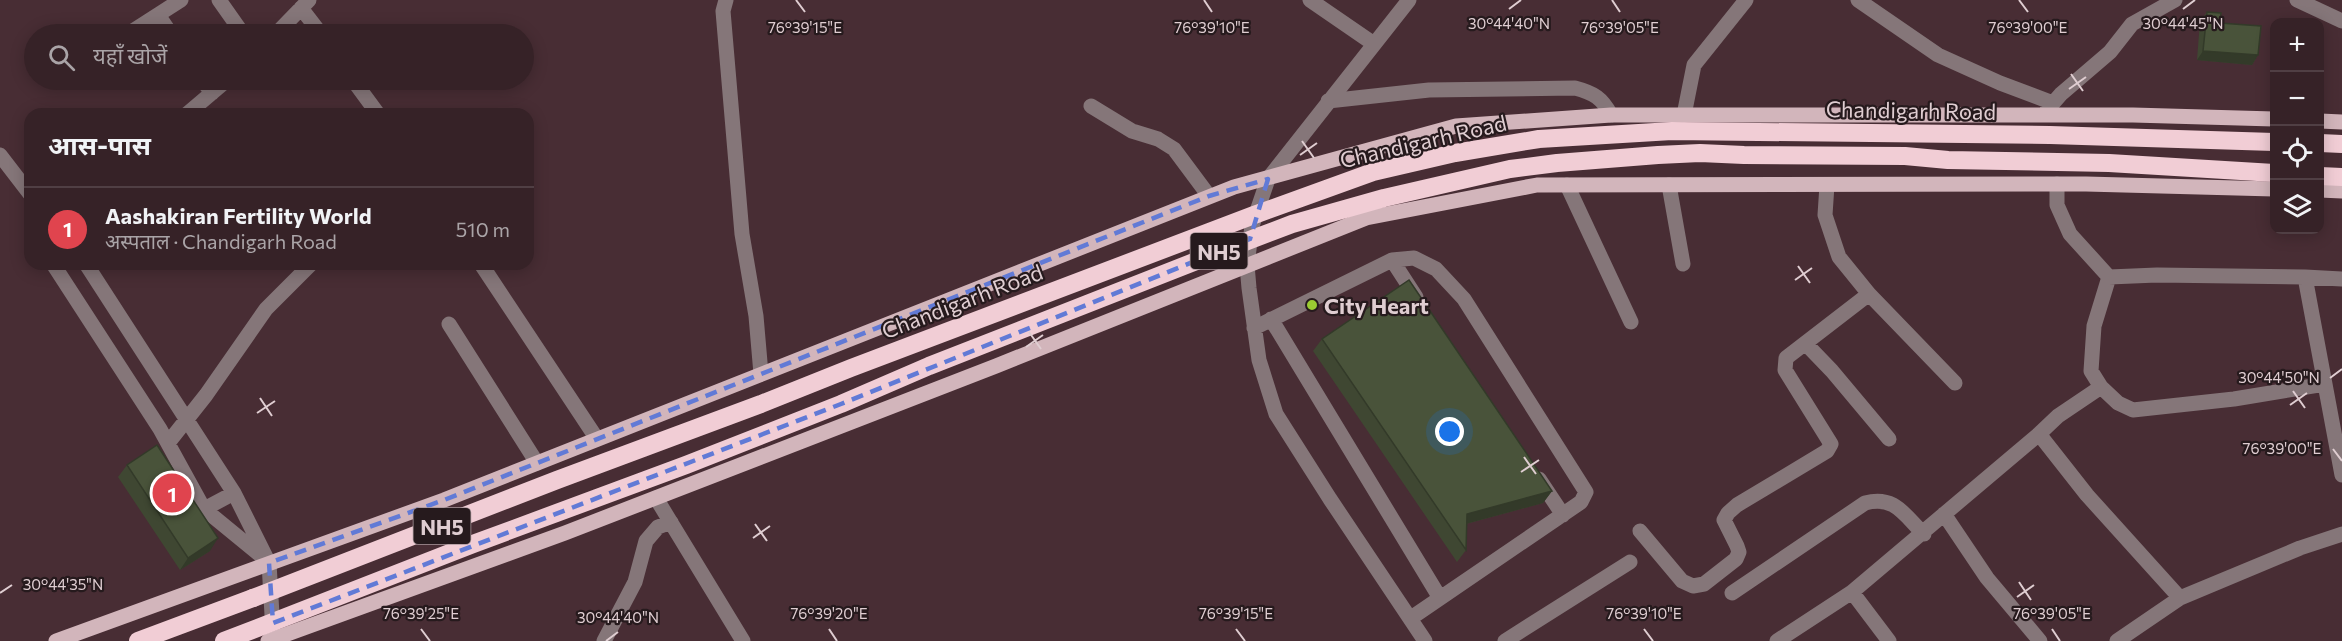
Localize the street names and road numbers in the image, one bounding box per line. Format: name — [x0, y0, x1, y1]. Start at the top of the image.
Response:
street label: Chandigarh Road — [1826, 95, 1996, 125]
street label: Chandigarh Road — [1337, 109, 1509, 173]
road number: NH5 — [1190, 233, 1248, 269]
street label: Chandigarh Road — [878, 258, 1046, 344]
road number: NH5 — [414, 508, 470, 544]

